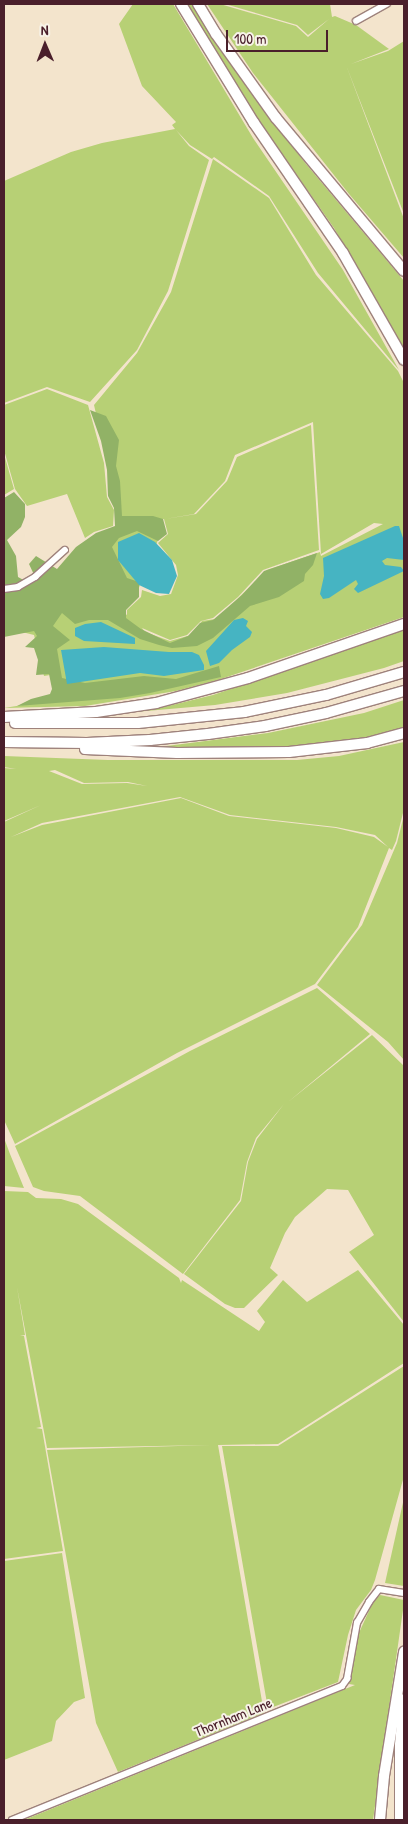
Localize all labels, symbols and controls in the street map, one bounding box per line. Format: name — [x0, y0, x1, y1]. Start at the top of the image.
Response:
north arrow — [20, 20, 70, 70]
text: N — [41, 20, 49, 39]
scale bar — [228, 20, 330, 52]
text: 100 m — [234, 28, 267, 49]
street label: Thornham Lane — [192, 1693, 274, 1741]

